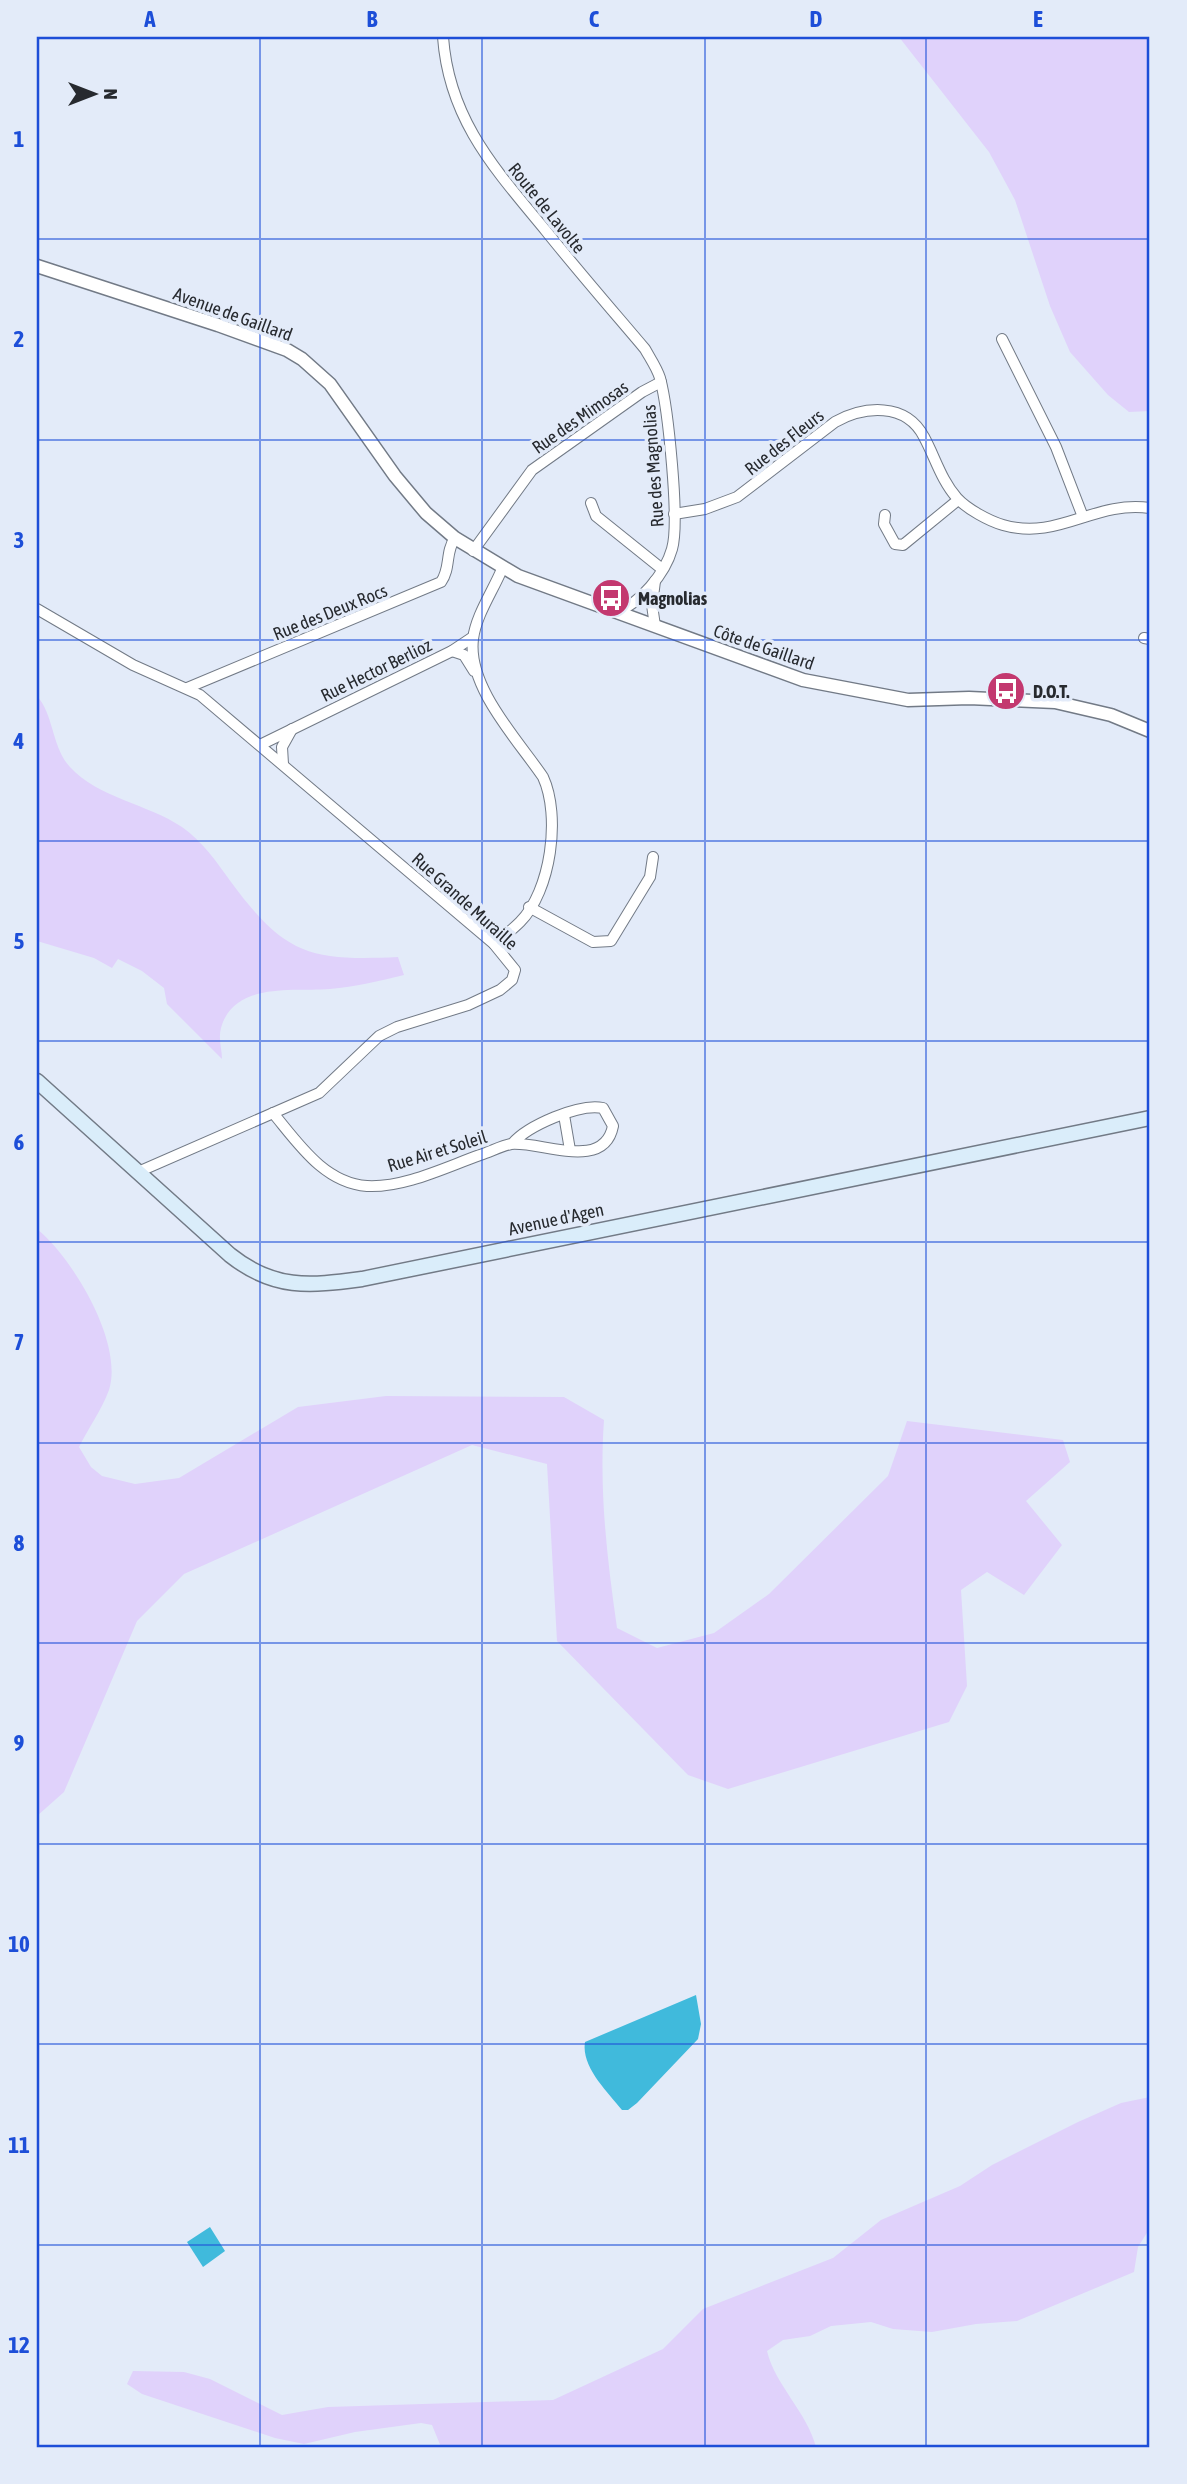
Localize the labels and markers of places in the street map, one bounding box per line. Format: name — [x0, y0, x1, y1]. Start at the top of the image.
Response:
bus stop icon: Magnolias — [590, 577, 632, 619]
place label: Magnolias — [638, 588, 708, 609]
bus stop icon: D.O.T. — [985, 670, 1027, 712]
place label: D.O.T. — [1033, 681, 1070, 702]

